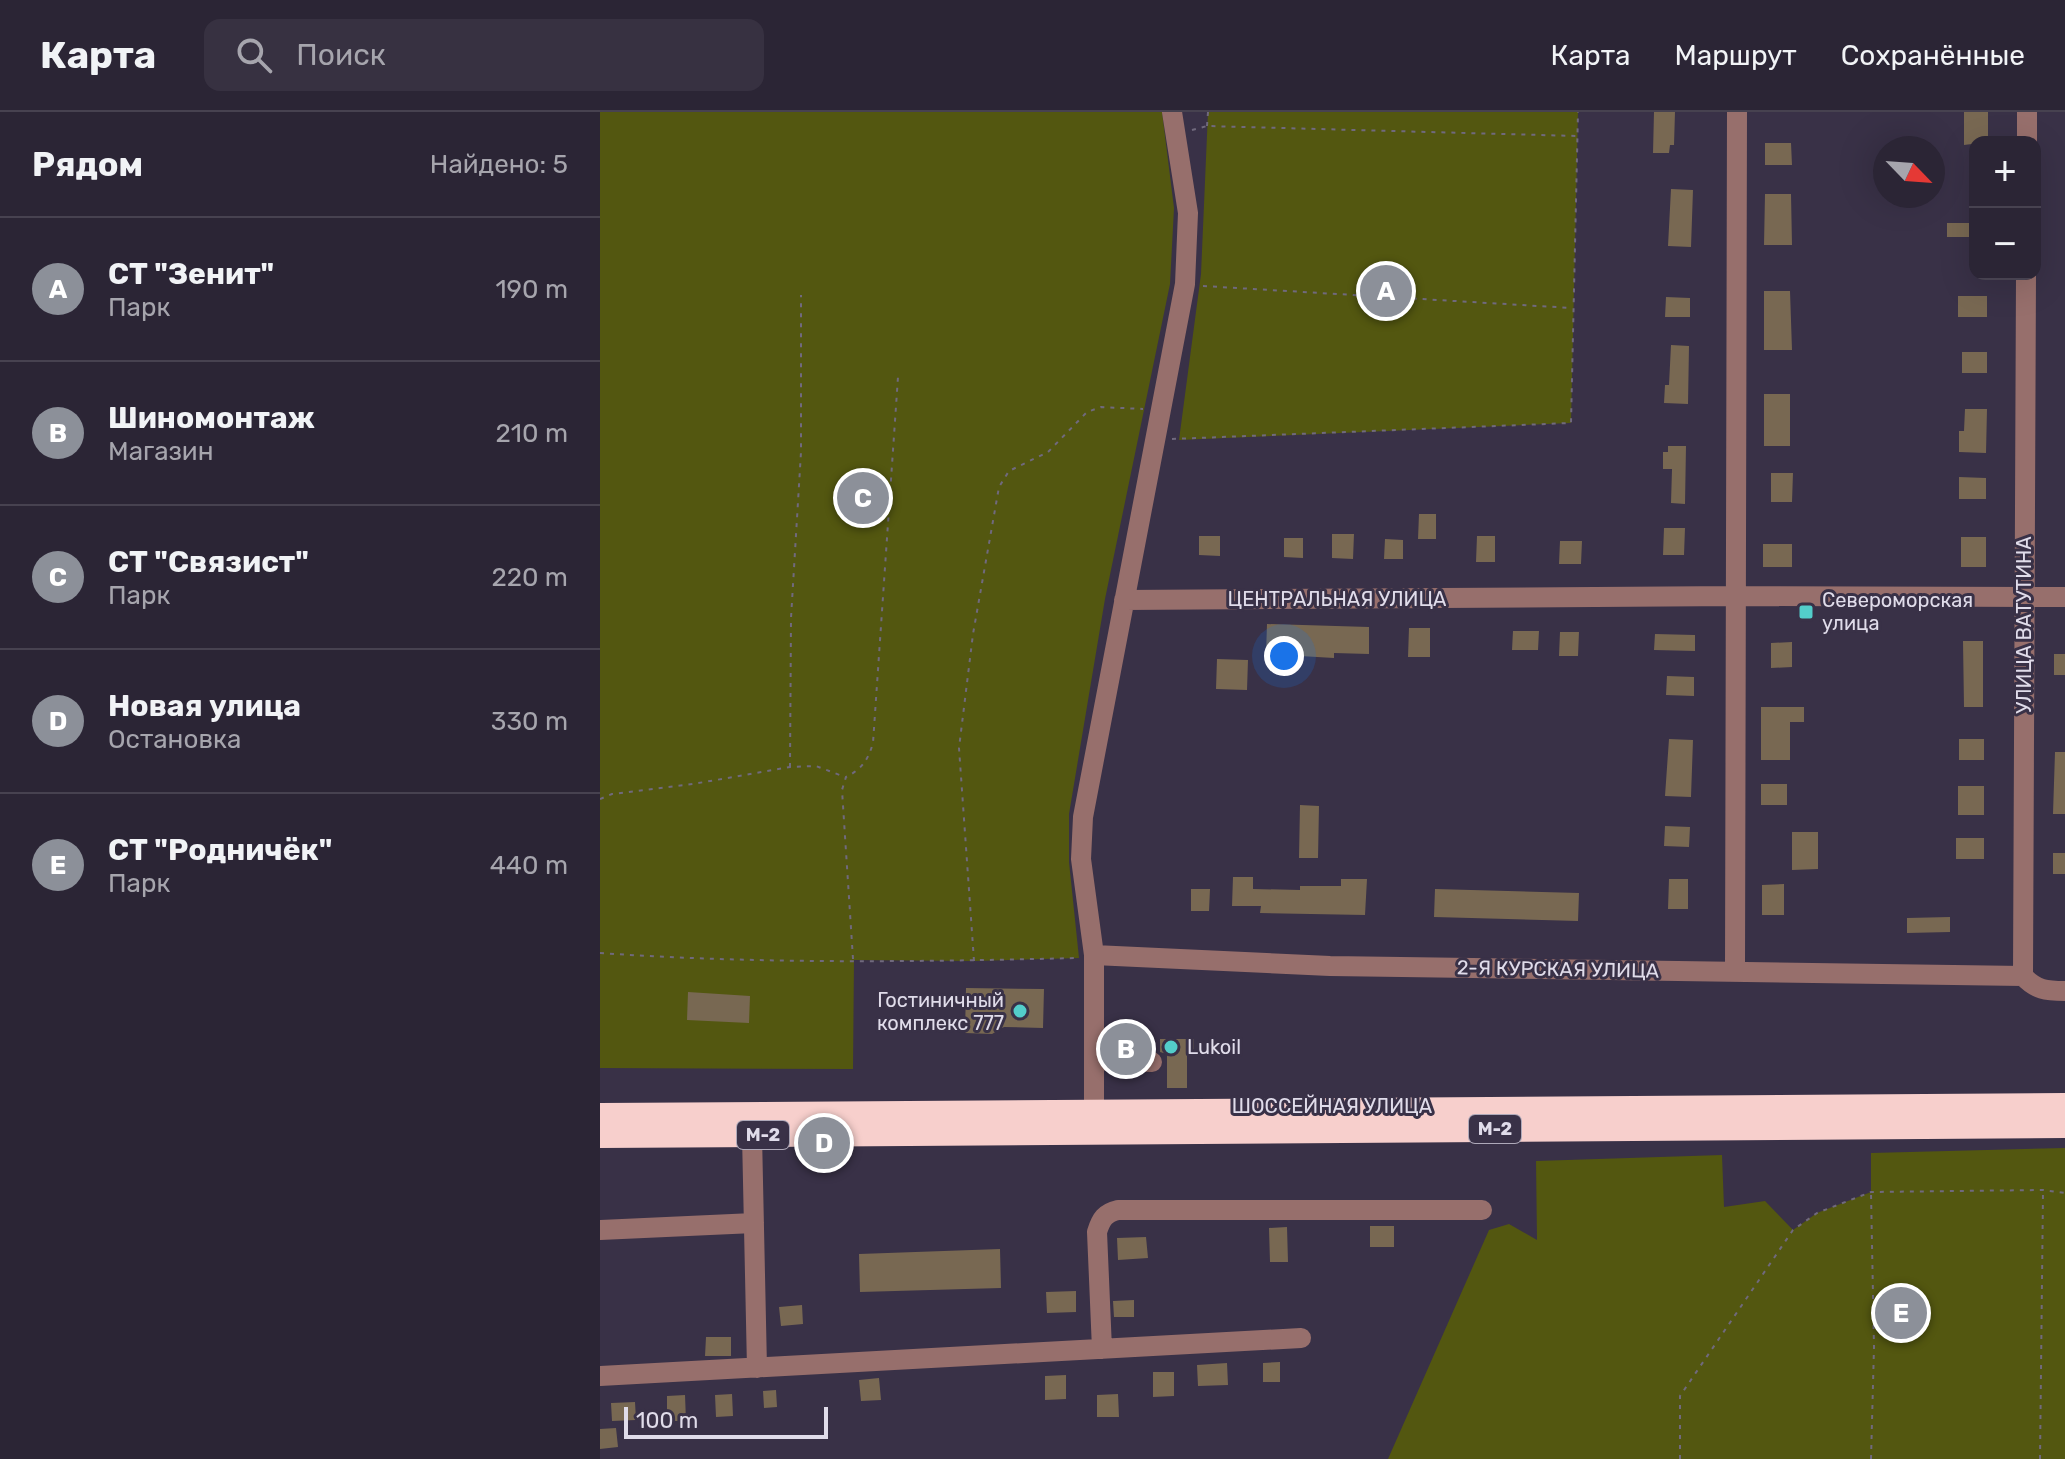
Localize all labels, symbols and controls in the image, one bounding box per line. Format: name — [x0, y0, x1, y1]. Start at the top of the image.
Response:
search box — [204, 19, 764, 91]
text: Карта — [40, 32, 156, 78]
icon: search — [232, 33, 276, 77]
text: Поиск — [296, 37, 386, 73]
text: Карта — [1551, 39, 1630, 72]
text: Маршрут — [1674, 39, 1797, 72]
text: Сохранённые — [1841, 39, 2025, 72]
north arrow — [1873, 136, 1945, 208]
map controls — [1969, 136, 2041, 280]
button: + — [1969, 136, 2041, 208]
text: Рядом — [32, 144, 143, 185]
text: Найдено: 5 — [430, 149, 568, 180]
button: − — [1969, 208, 2041, 280]
text: СТ "Зенит" — [108, 256, 274, 292]
pin: A — [1360, 261, 1412, 321]
text: A — [49, 274, 67, 305]
text: 190 m — [495, 274, 568, 305]
text: Парк — [108, 292, 170, 323]
text: Шиномонтаж — [108, 400, 315, 436]
text: B — [49, 418, 67, 449]
text: 210 m — [496, 418, 568, 449]
text: Магазин — [108, 436, 214, 467]
pin: C — [837, 468, 889, 528]
street label: УЛИЦА ВАТУТИНА — [2012, 536, 2036, 714]
text: СТ "Связист" — [108, 544, 309, 580]
text: C — [49, 562, 67, 593]
text: 220 m — [491, 562, 568, 593]
text: Парк — [108, 580, 170, 611]
street label: ЦЕНТРАЛЬНАЯ УЛИЦА — [1227, 587, 1447, 611]
place label: Североморская улица — [1822, 588, 1973, 635]
marker: Североморская улица — [1797, 603, 1815, 621]
your location — [1264, 636, 1304, 676]
text: Новая улица — [108, 688, 301, 724]
text: D — [49, 706, 67, 737]
text: 330 m — [491, 706, 568, 737]
text: Остановка — [108, 724, 241, 755]
text: СТ "Родничёк" — [108, 832, 332, 868]
text: E — [50, 850, 66, 881]
text: 440 m — [490, 850, 568, 881]
text: Парк — [108, 868, 170, 899]
street label: 2-Я КУРСКАЯ УЛИЦА — [1457, 955, 1659, 983]
place label: Гостиничный комплекс 777 — [877, 988, 1004, 1035]
marker: Гостиничный комплекс 777 — [1011, 1002, 1029, 1020]
pin: B — [1100, 1019, 1152, 1079]
place label: Lukoil — [1187, 1035, 1241, 1059]
marker: Lukoil — [1162, 1038, 1180, 1056]
street label: ШОССЕЙНАЯ УЛИЦА — [1232, 1094, 1432, 1118]
pin: D — [798, 1113, 850, 1173]
road number: М-2 — [1469, 1115, 1521, 1143]
road number: М-2 — [737, 1121, 789, 1149]
pin: E — [1875, 1283, 1927, 1343]
scale bar — [624, 1403, 828, 1439]
text: 100 m — [636, 1407, 698, 1434]

